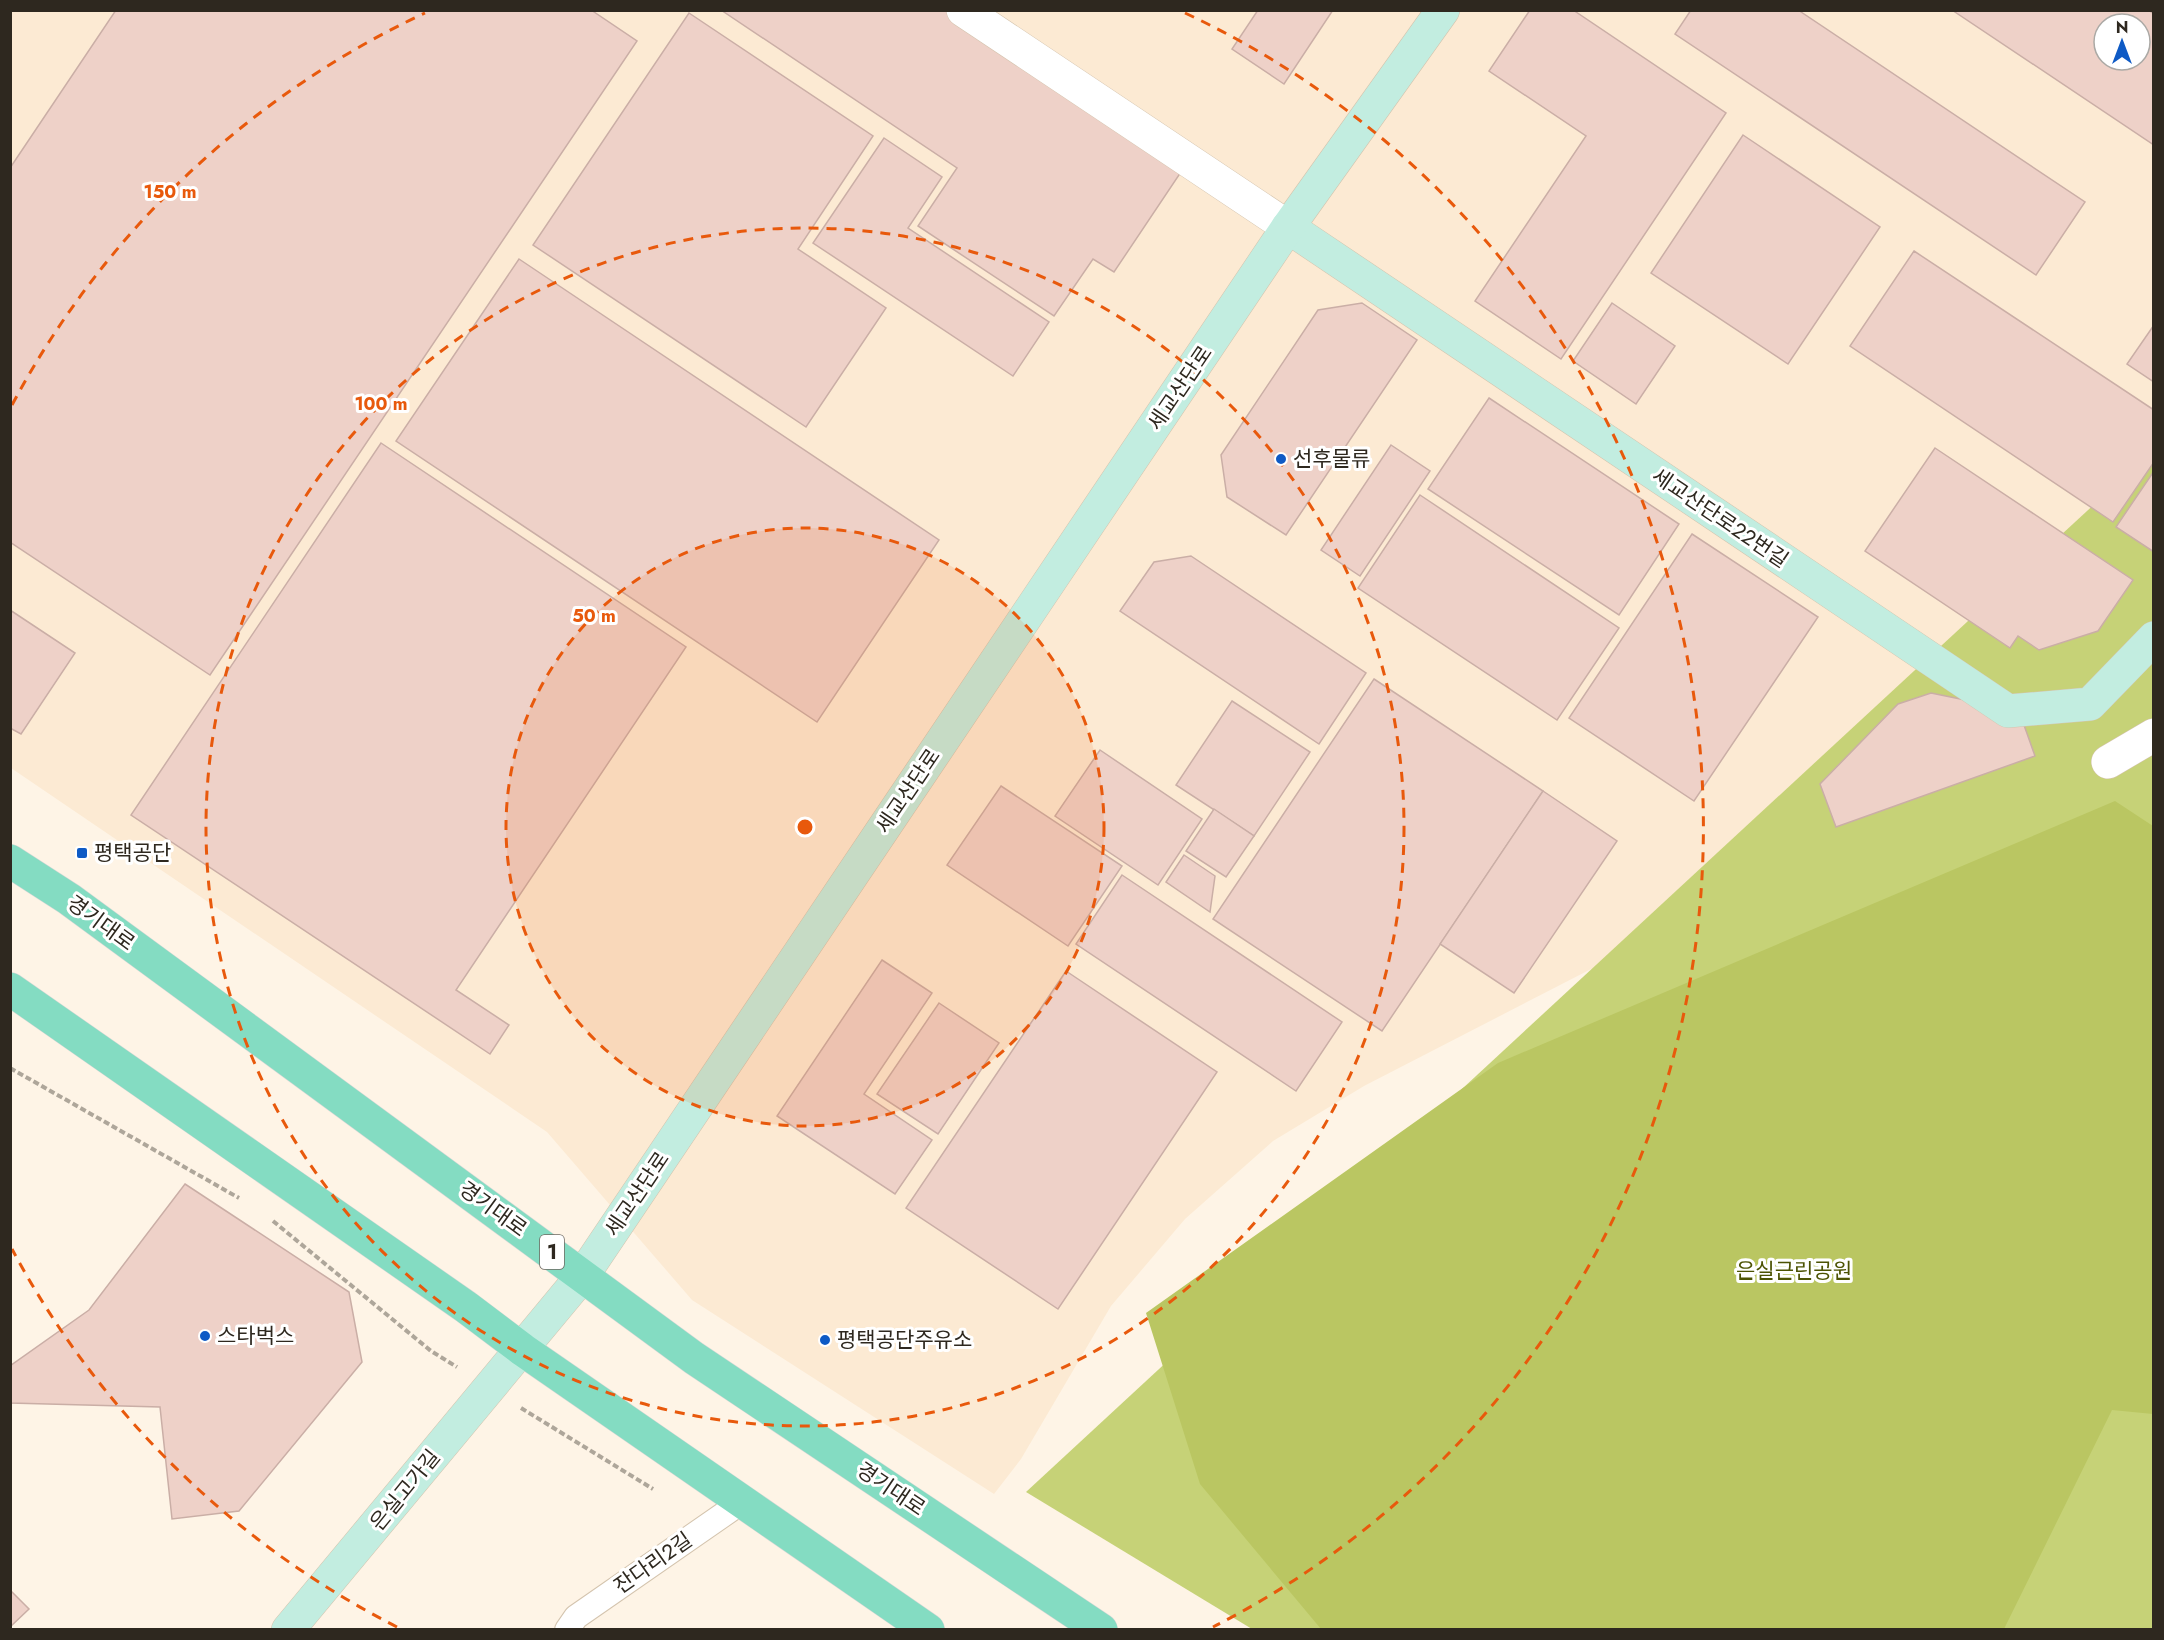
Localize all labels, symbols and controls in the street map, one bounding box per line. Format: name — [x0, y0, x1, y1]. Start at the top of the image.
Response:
north arrow — [2092, 12, 2152, 72]
text: N — [2116, 16, 2128, 39]
text: 150 m — [144, 179, 196, 205]
street label: 세교산단로 — [1141, 340, 1219, 436]
text: 100 m — [354, 391, 408, 417]
place label: 선후물류 — [1293, 444, 1370, 474]
marker: 선후물류 — [1274, 452, 1288, 466]
street label: 세교산단로22번길 — [1646, 461, 1794, 575]
text: 50 m — [572, 603, 616, 629]
street label: 세교산단로 — [869, 743, 947, 839]
centre of rings — [795, 817, 815, 837]
place label: 평택공단 — [94, 838, 171, 868]
marker: 평택공단 — [75, 846, 89, 860]
street label: 경기대로 — [61, 888, 141, 958]
street label: 세교산단로 — [598, 1146, 676, 1242]
street label: 경기대로 — [453, 1174, 533, 1244]
road number: 1 — [540, 1235, 564, 1269]
park label: 은실근린공원 — [1736, 1256, 1852, 1286]
place label: 스타벅스 — [217, 1321, 294, 1351]
place label: 평택공단주유소 — [837, 1325, 972, 1355]
marker: 스타벅스 — [198, 1329, 212, 1343]
marker: 평택공단주유소 — [818, 1333, 832, 1347]
street label: 은실고가길 — [363, 1443, 447, 1537]
street label: 경기대로 — [851, 1455, 931, 1523]
street label: 잔다리2길 — [608, 1525, 698, 1601]

